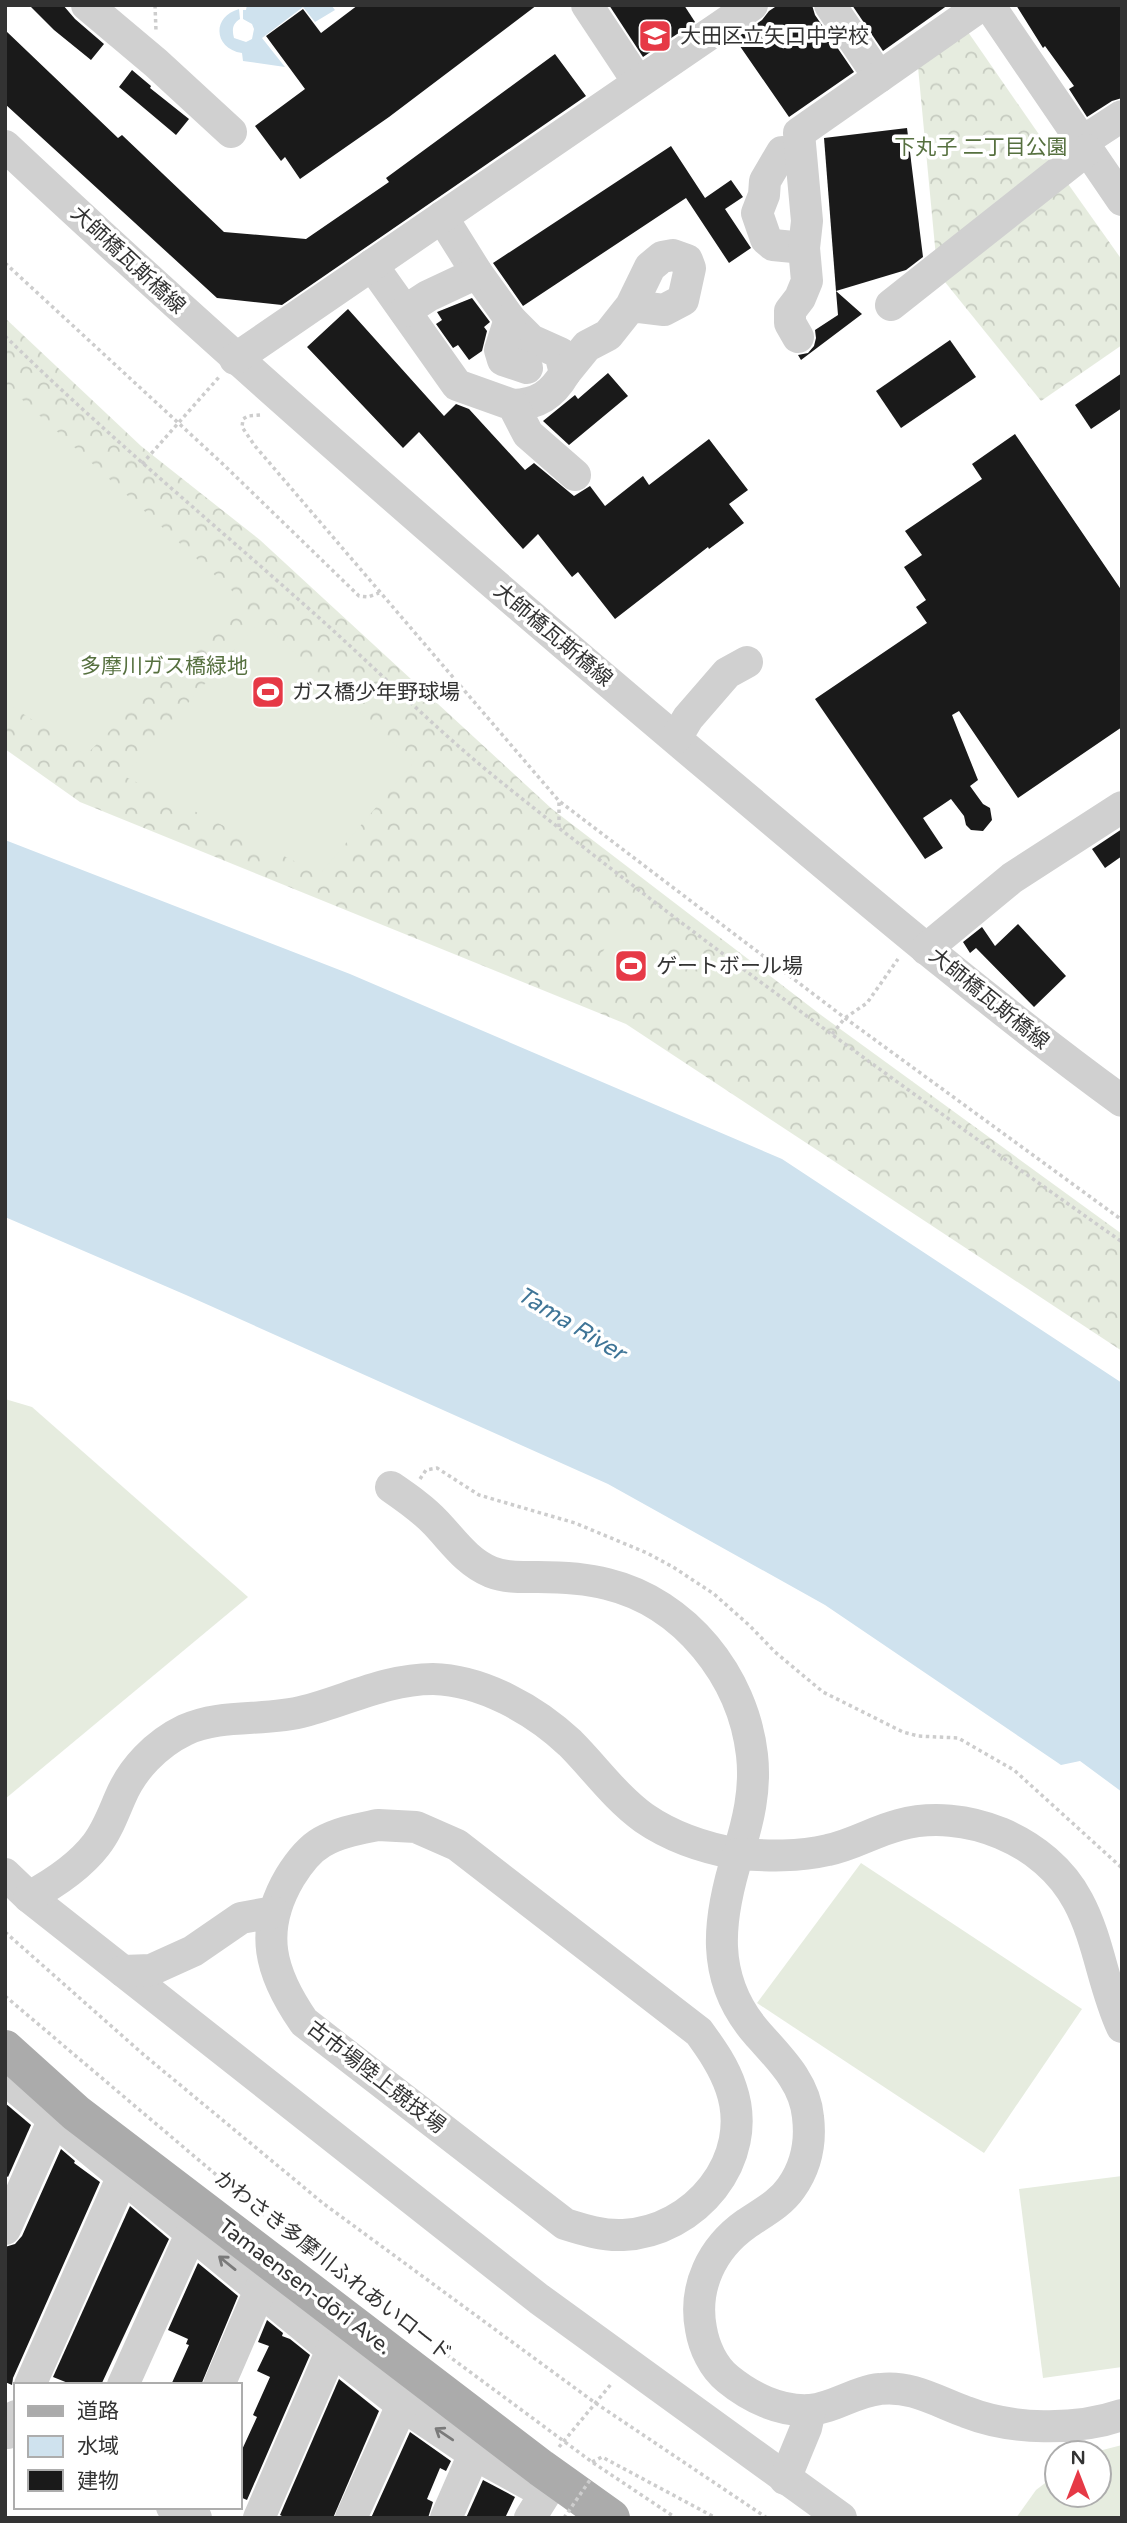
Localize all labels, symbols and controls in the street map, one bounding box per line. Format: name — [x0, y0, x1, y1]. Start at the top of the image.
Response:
school or university icon: 大田区立矢口中学校 — [636, 17, 674, 55]
place label: 大田区立矢口中学校 — [680, 24, 869, 49]
park label: 下丸子 二丁目公園 — [894, 135, 1068, 160]
street label: 大師橋瓦斯橋線 — [66, 201, 190, 319]
street label: 大師橋瓦斯橋線 — [489, 578, 617, 692]
park label: 多摩川ガス橋緑地 — [80, 654, 248, 679]
sports icon: ガス橋少年野球場 — [249, 673, 287, 711]
place label: ガス橋少年野球場 — [292, 680, 460, 705]
street label: 大師橋瓦斯橋線 — [924, 943, 1054, 1055]
sports icon: ゲートボール場 — [612, 947, 650, 985]
place label: ゲートボール場 — [656, 954, 803, 979]
water label: Tama River — [512, 1281, 633, 1369]
street label: 古市場陸上競技場 — [302, 2015, 450, 2139]
street label: かわさき多摩川ふれあいロード — [209, 2166, 457, 2366]
street label: Tamaensen-dōri Ave. — [214, 2214, 396, 2360]
one-way arrow — [218, 2255, 236, 2271]
legend — [14, 2383, 242, 2509]
text: 道路 — [77, 2399, 119, 2424]
one-way arrow — [435, 2426, 454, 2441]
text: 水域 — [77, 2434, 119, 2459]
north arrow — [1043, 2439, 1113, 2509]
text: N — [1070, 2447, 1086, 2469]
text: 建物 — [77, 2469, 119, 2494]

